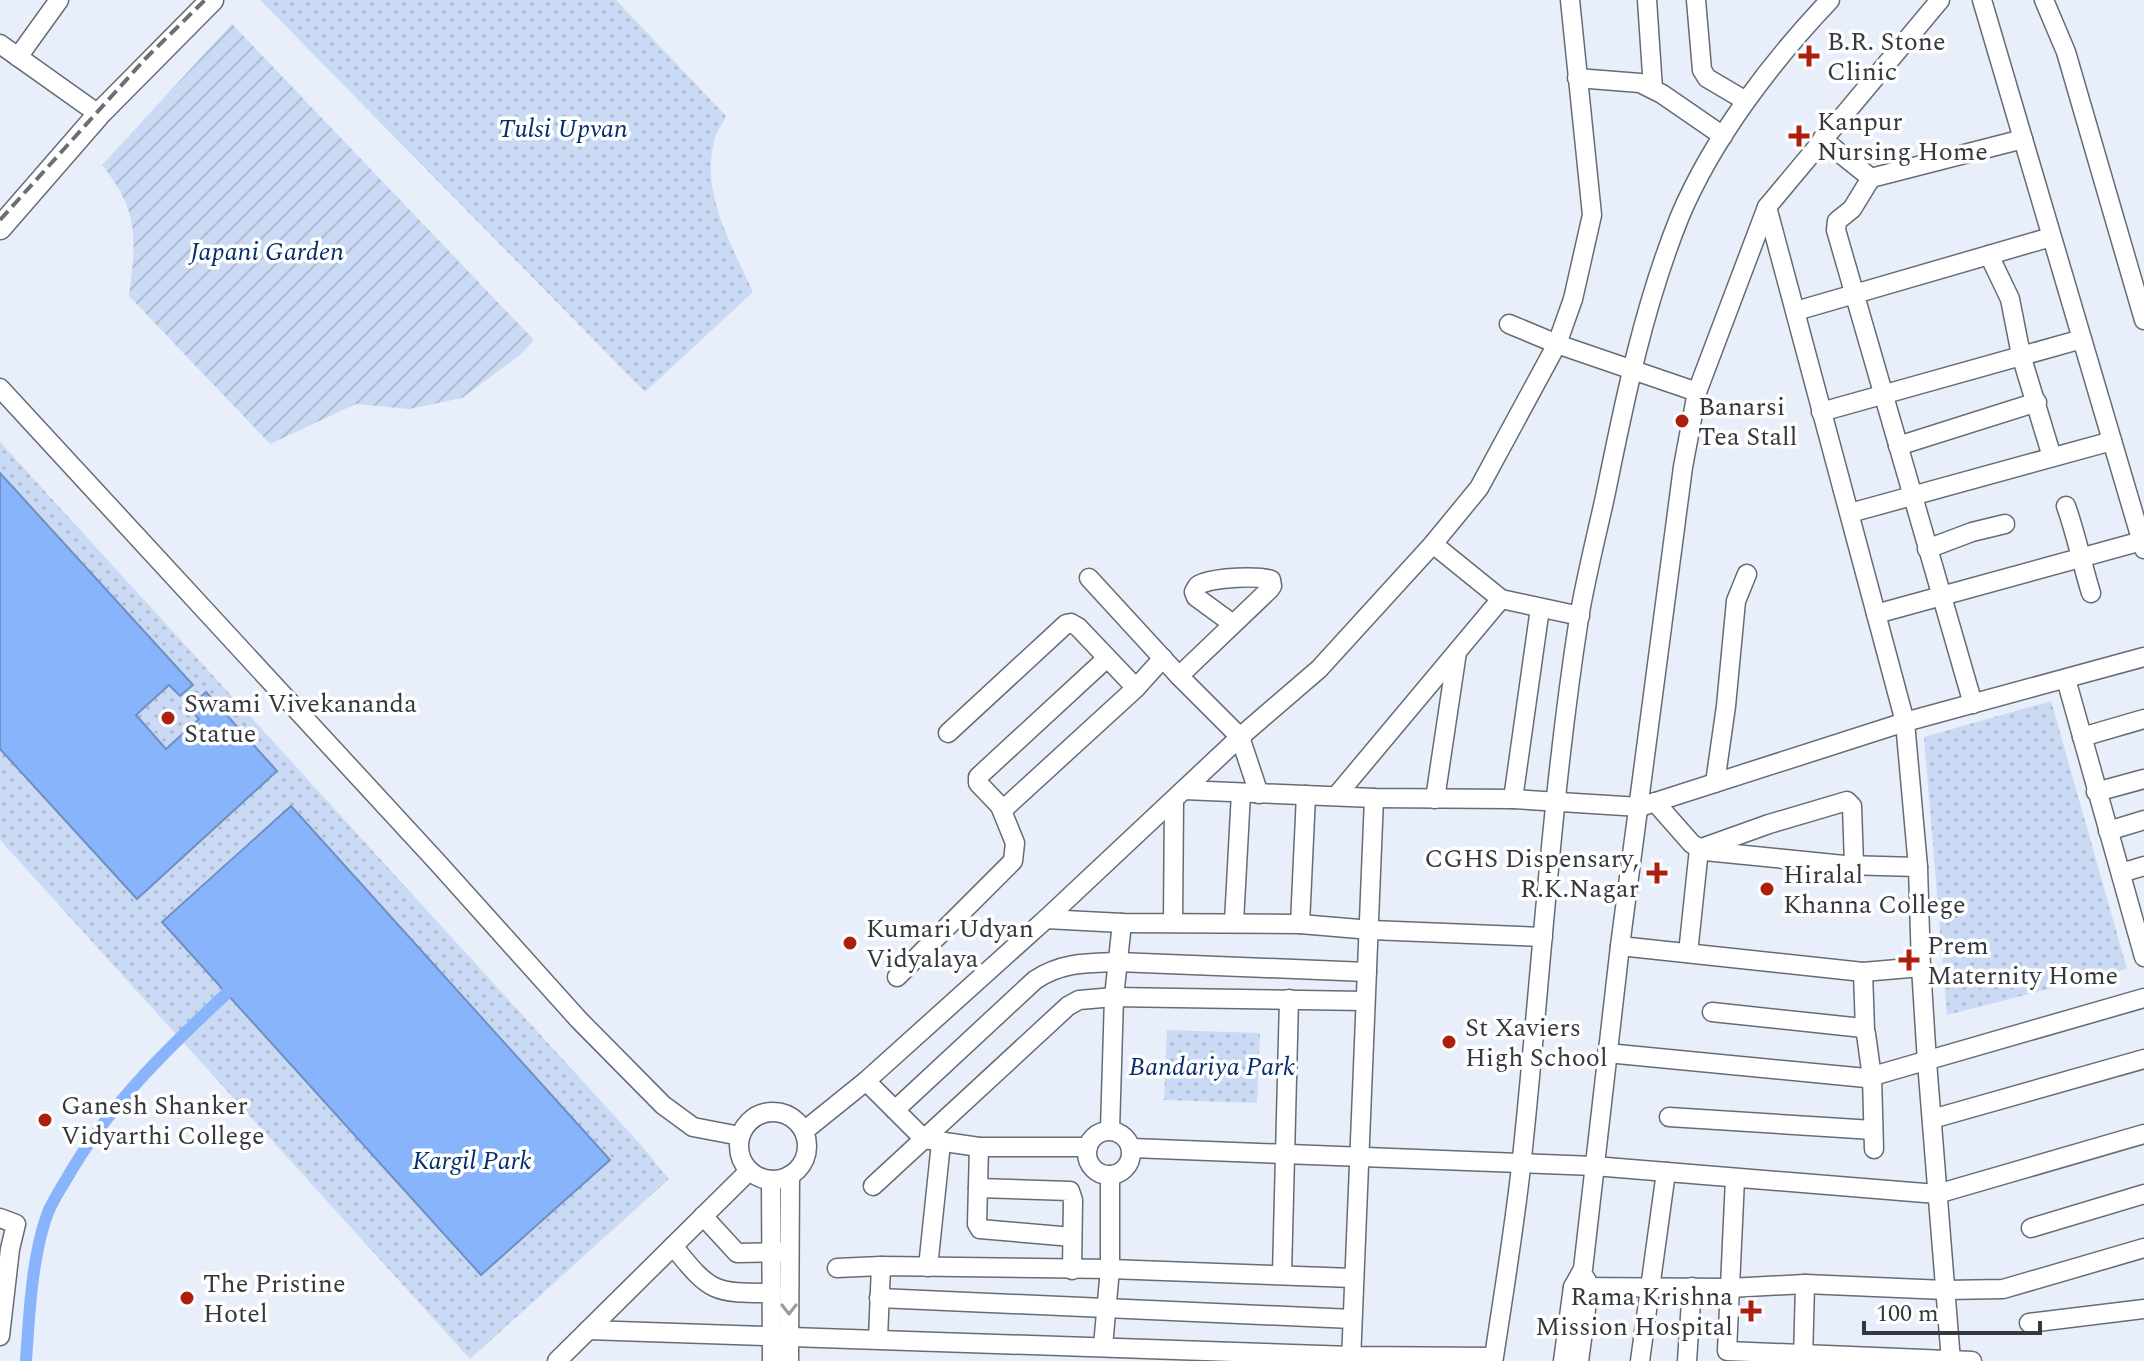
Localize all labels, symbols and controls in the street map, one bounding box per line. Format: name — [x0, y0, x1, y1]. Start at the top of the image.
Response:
place label: B.R. Stone Clinic — [1827, 22, 1946, 92]
marker: B.R. Stone Clinic — [1798, 45, 1820, 67]
place label: Kanpur Nursing Home — [1817, 102, 1988, 172]
park label: Tulsi Upvan — [498, 109, 628, 149]
marker: Kanpur Nursing Home — [1788, 125, 1810, 147]
park label: Japani Garden — [188, 232, 344, 272]
place label: Banarsi Tea Stall — [1698, 387, 1797, 457]
marker: Banarsi Tea Stall — [1673, 412, 1691, 430]
place label: Swami Vivekananda Statue — [184, 684, 417, 754]
marker: Swami Vivekananda Statue — [159, 709, 177, 727]
place label: CGHS Dispensary, R.K.Nagar — [1424, 839, 1639, 909]
place label: Hiralal Khanna College — [1783, 855, 1966, 925]
marker: CGHS Dispensary, R.K.Nagar — [1646, 862, 1668, 884]
marker: Hiralal Khanna College — [1758, 880, 1776, 898]
place label: Kumari Udyan Vidyalaya — [866, 909, 1034, 979]
place label: Prem Maternity Home — [1927, 926, 2118, 996]
marker: Kumari Udyan Vidyalaya — [841, 934, 859, 952]
marker: Prem Maternity Home — [1898, 949, 1920, 971]
place label: St Xaviers High School — [1465, 1008, 1608, 1078]
marker: St Xaviers High School — [1440, 1033, 1458, 1051]
park label: Bandariya Park — [1129, 1047, 1295, 1087]
place label: Ganesh Shanker Vidyarthi College — [61, 1086, 265, 1156]
marker: Ganesh Shanker Vidyarthi College — [36, 1111, 54, 1129]
park label: Kargil Park — [412, 1141, 532, 1181]
place label: The Pristine Hotel — [203, 1264, 346, 1334]
place label: Rama Krishna Mission Hospital — [1535, 1277, 1733, 1347]
scale bar — [1864, 1285, 2040, 1335]
marker: The Pristine Hotel — [178, 1289, 196, 1307]
text: 100 m — [1876, 1296, 1939, 1332]
marker: Rama Krishna Mission Hospital — [1740, 1300, 1762, 1322]
one-way arrow — [780, 1303, 798, 1316]

